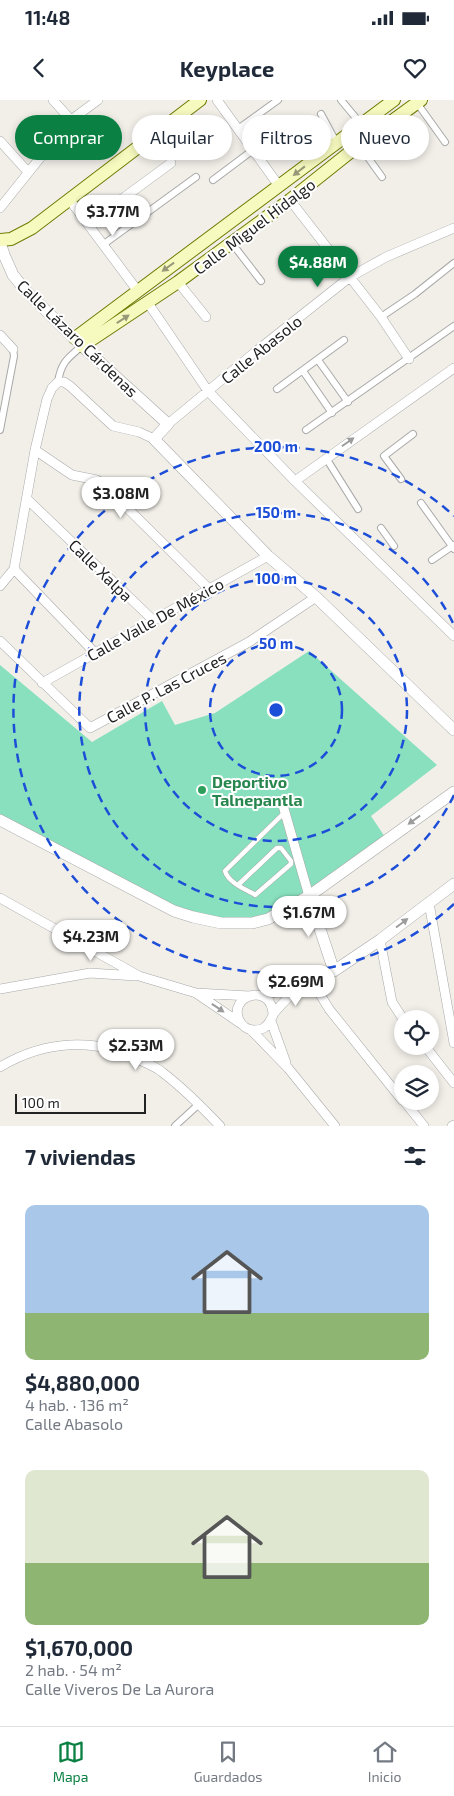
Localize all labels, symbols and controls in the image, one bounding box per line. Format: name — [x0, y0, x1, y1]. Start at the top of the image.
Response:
text: 11:48 — [25, 6, 70, 29]
icon: back — [25, 54, 53, 82]
icon: heart — [401, 54, 429, 82]
text: Keyplace — [180, 55, 274, 81]
chip: Comprar — [15, 115, 122, 160]
chip: Alquilar — [132, 115, 232, 160]
chip: Filtros — [242, 115, 331, 160]
chip: Nuevo — [341, 115, 429, 160]
one-way arrow — [292, 166, 306, 176]
street label: Calle Miguel Hidalgo — [189, 174, 319, 278]
pin: $3.77M — [72, 194, 154, 237]
text: $3.77M — [86, 201, 140, 220]
pin: $4.88M — [277, 246, 359, 288]
text: $4.88M — [289, 252, 347, 271]
one-way arrow — [161, 262, 175, 272]
street label: Calle Lázaro Cárdenas — [14, 275, 142, 401]
street label: Calle Abasolo — [217, 311, 305, 387]
one-way arrow — [117, 315, 130, 324]
text: 200 m — [254, 437, 298, 455]
one-way arrow — [341, 437, 355, 447]
pin: $3.08M — [80, 476, 162, 519]
text: $3.08M — [93, 483, 149, 502]
text: 150 m — [256, 503, 296, 521]
street label: Calle Xalpa — [65, 535, 137, 605]
text: 100 m — [255, 569, 297, 587]
street label: Calle Valle De México — [83, 573, 227, 665]
text: 50 m — [259, 634, 293, 652]
street label: Calle P. Las Cruces — [103, 647, 229, 727]
centre of rings — [267, 701, 285, 719]
place label: Deportivo Talnepantla — [212, 772, 303, 809]
marker: Deportivo Talnepantla — [196, 784, 208, 796]
one-way arrow — [407, 815, 421, 825]
pin: $1.67M — [268, 896, 350, 938]
text: $1.67M — [283, 902, 335, 921]
one-way arrow — [395, 917, 408, 928]
pin: $4.23M — [50, 920, 132, 962]
text: $4.23M — [63, 926, 119, 945]
pin: $2.69M — [255, 964, 337, 1007]
text: $2.69M — [268, 971, 324, 990]
one-way arrow — [211, 1003, 225, 1013]
map controls — [394, 1010, 439, 1110]
button: locate — [394, 1010, 439, 1055]
pin: $2.53M — [95, 1028, 177, 1071]
text: $2.53M — [108, 1035, 164, 1054]
button: layers — [394, 1065, 439, 1110]
scale bar — [15, 1091, 146, 1114]
text: 100 m — [22, 1094, 60, 1111]
icon: filters — [401, 1142, 429, 1170]
text: 7 viviendas — [25, 1144, 136, 1169]
icon: home — [182, 1237, 272, 1327]
text: $4,880,000 — [25, 1370, 140, 1395]
text: 4 hab. · 136 m² — [25, 1395, 129, 1414]
text: Calle Abasolo — [25, 1414, 123, 1433]
icon: home — [182, 1502, 272, 1592]
text: $1,670,000 — [25, 1635, 133, 1660]
text: 2 hab. · 54 m² — [25, 1660, 122, 1679]
text: Calle Viveros De La Aurora — [25, 1679, 214, 1698]
tab: Mapa — [53, 1738, 88, 1785]
tab: Guardados — [194, 1738, 262, 1785]
tab: Inicio — [368, 1738, 401, 1785]

